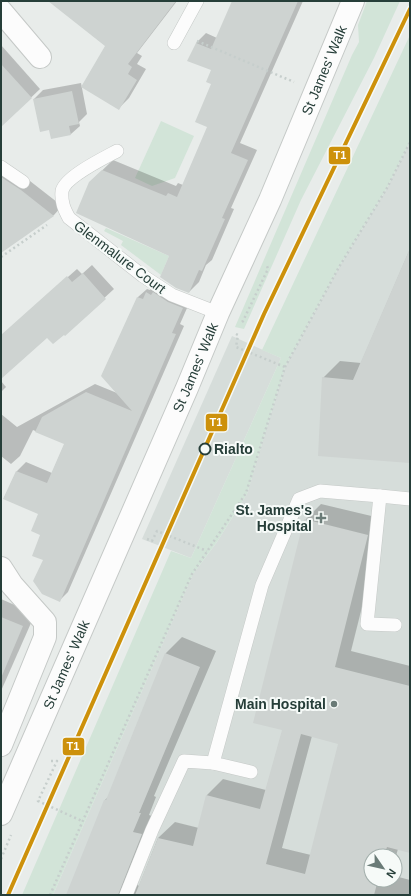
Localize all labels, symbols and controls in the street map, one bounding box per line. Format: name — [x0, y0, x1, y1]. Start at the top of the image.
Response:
street label: St James' Walk — [298, 22, 350, 117]
line badge: T1 — [328, 146, 351, 165]
text: T1 — [334, 149, 346, 161]
street label: Glenmalure Court — [71, 217, 169, 297]
street label: St James' Walk — [169, 319, 221, 415]
line badge: T1 — [205, 413, 228, 432]
text: T1 — [210, 416, 222, 428]
place label: Rialto — [214, 441, 253, 457]
marker: Rialto — [198, 442, 212, 456]
place label: St. James's Hospital — [236, 502, 312, 534]
marker: St. James's Hospital — [315, 512, 327, 524]
street label: St James' Walk — [40, 617, 93, 712]
place label: Main Hospital — [235, 696, 326, 712]
marker: Main Hospital — [329, 699, 339, 709]
line badge: T1 — [62, 737, 85, 756]
text: T1 — [67, 740, 79, 752]
north arrow — [363, 848, 403, 888]
text: N — [384, 867, 398, 880]

